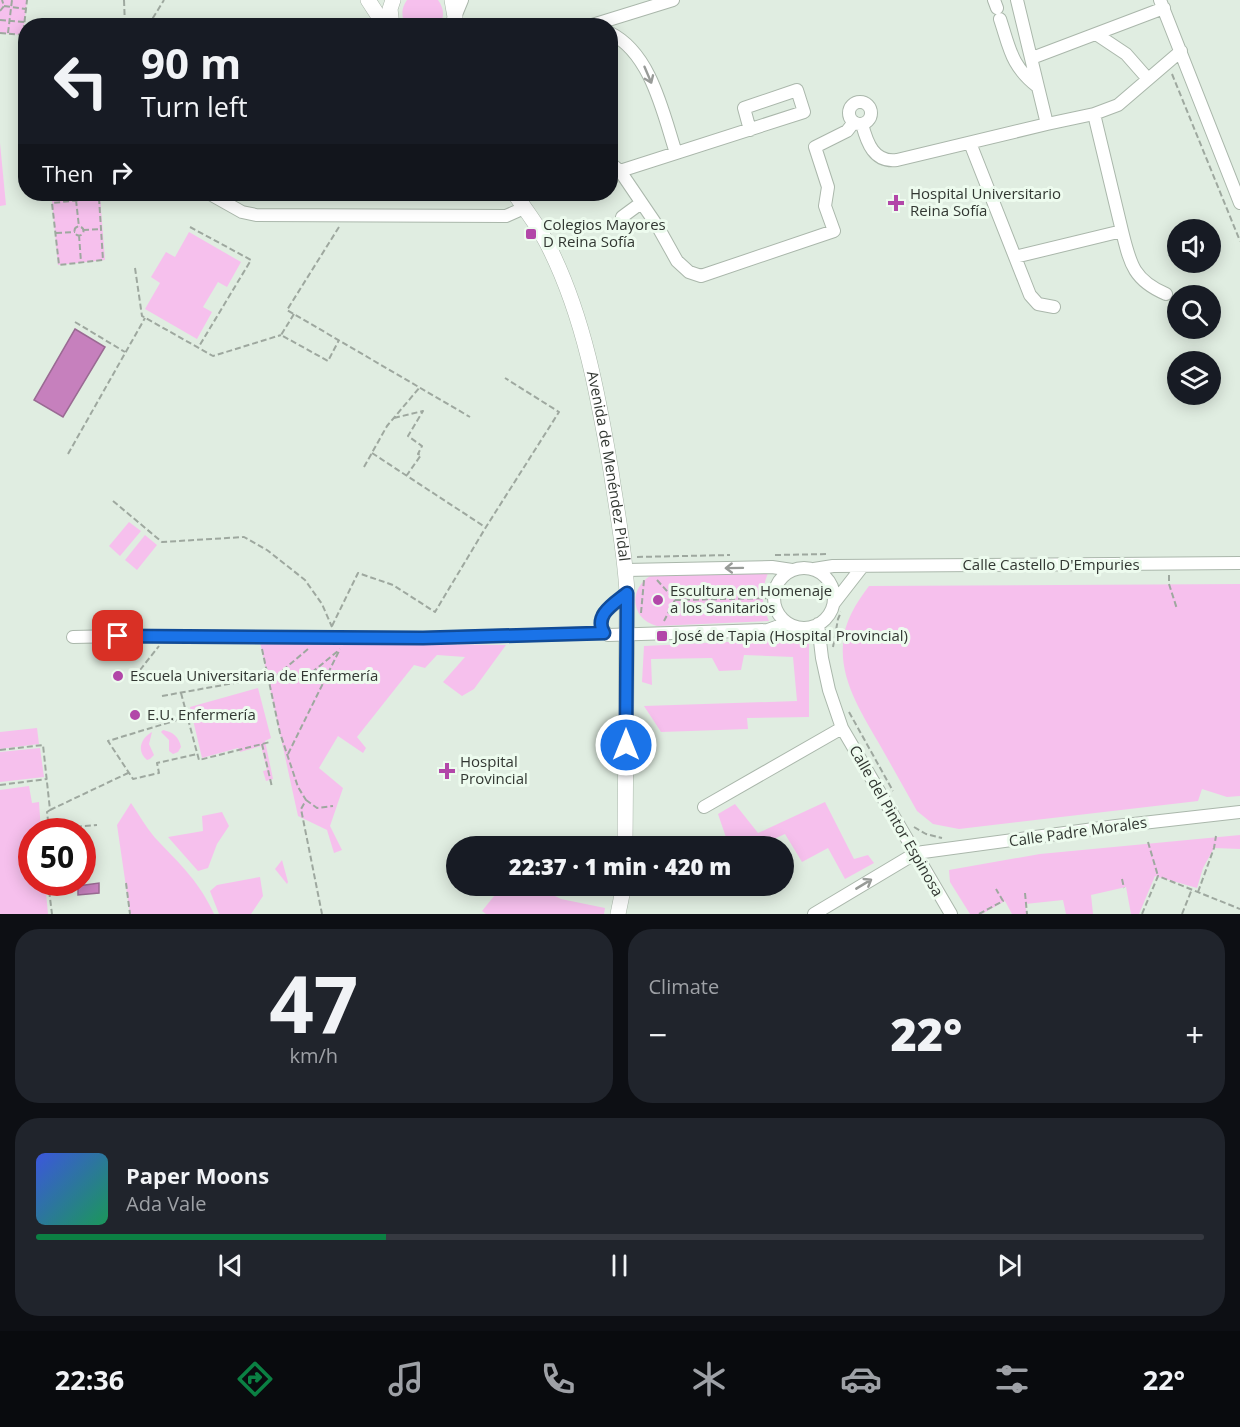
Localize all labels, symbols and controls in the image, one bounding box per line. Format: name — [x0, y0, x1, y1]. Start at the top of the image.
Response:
text: 90 m — [141, 34, 241, 91]
icon: left — [42, 42, 120, 120]
one-way arrow — [643, 65, 654, 84]
text: Turn left — [141, 88, 248, 125]
icon: right — [105, 156, 138, 189]
text: Then — [42, 158, 93, 188]
place label: Hospital Universitario Reina Sofía — [910, 183, 1061, 220]
marker: Hospital Universitario Reina Sofía — [887, 194, 905, 212]
place label: Colegios Mayores D Reina Sofía — [543, 214, 666, 251]
map controls — [1167, 219, 1221, 405]
button: sound — [1167, 219, 1221, 273]
marker: Colegios Mayores D Reina Sofía — [524, 227, 538, 241]
button: search — [1167, 285, 1221, 339]
button: layers — [1167, 351, 1221, 405]
street label: Avenida de Menéndez Pidal — [583, 369, 635, 562]
street label: Calle Castello D'Empuries — [962, 554, 1140, 574]
one-way arrow — [724, 562, 744, 574]
place label: Escultura en Homenaje a los Sanitarios — [670, 580, 832, 617]
marker: Escultura en Homenaje a los Sanitarios — [651, 593, 665, 607]
pin — [92, 610, 143, 661]
icon: arrive — [101, 619, 134, 652]
place label: José de Tapia (Hospital Provincial) — [672, 625, 908, 645]
marker: José de Tapia (Hospital Provincial) — [655, 629, 669, 643]
place label: Escuela Universitaria de Enfermería — [130, 665, 378, 685]
marker: Escuela Universitaria de Enfermería — [111, 669, 125, 683]
place label: E.U. Enfermería — [147, 704, 256, 724]
marker: E.U. Enfermería — [128, 708, 142, 722]
position arrow — [594, 713, 658, 777]
street label: Calle del Pintor Espinosa — [845, 741, 948, 900]
place label: Hospital Provincial — [460, 751, 528, 788]
marker: Hospital Provincial — [438, 762, 456, 780]
street label: Calle Padre Morales — [1008, 811, 1148, 851]
speed limit sign: 50 — [18, 818, 96, 896]
text: 22:37 · 1 min · 420 m — [509, 851, 731, 881]
one-way arrow — [855, 878, 872, 890]
text: 47 — [269, 950, 358, 1056]
text: Climate — [649, 973, 719, 1000]
text: 22° — [890, 1003, 962, 1064]
text: − — [649, 1012, 667, 1057]
text: + — [1185, 1012, 1204, 1057]
text: km/h — [289, 1042, 338, 1069]
text: Paper Moons — [126, 1160, 269, 1190]
text: Ada Vale — [126, 1190, 207, 1217]
icon: previous — [214, 1249, 247, 1282]
icon: pause — [603, 1249, 636, 1282]
icon: next — [993, 1249, 1026, 1282]
icon: directions — [234, 1358, 276, 1400]
icon: music — [385, 1358, 427, 1400]
icon: phone — [537, 1358, 579, 1400]
icon: climate — [688, 1358, 730, 1400]
icon: car — [840, 1358, 882, 1400]
icon: filters — [991, 1358, 1033, 1400]
text: 22:36 — [55, 1361, 124, 1398]
text: 22° — [1143, 1361, 1185, 1398]

